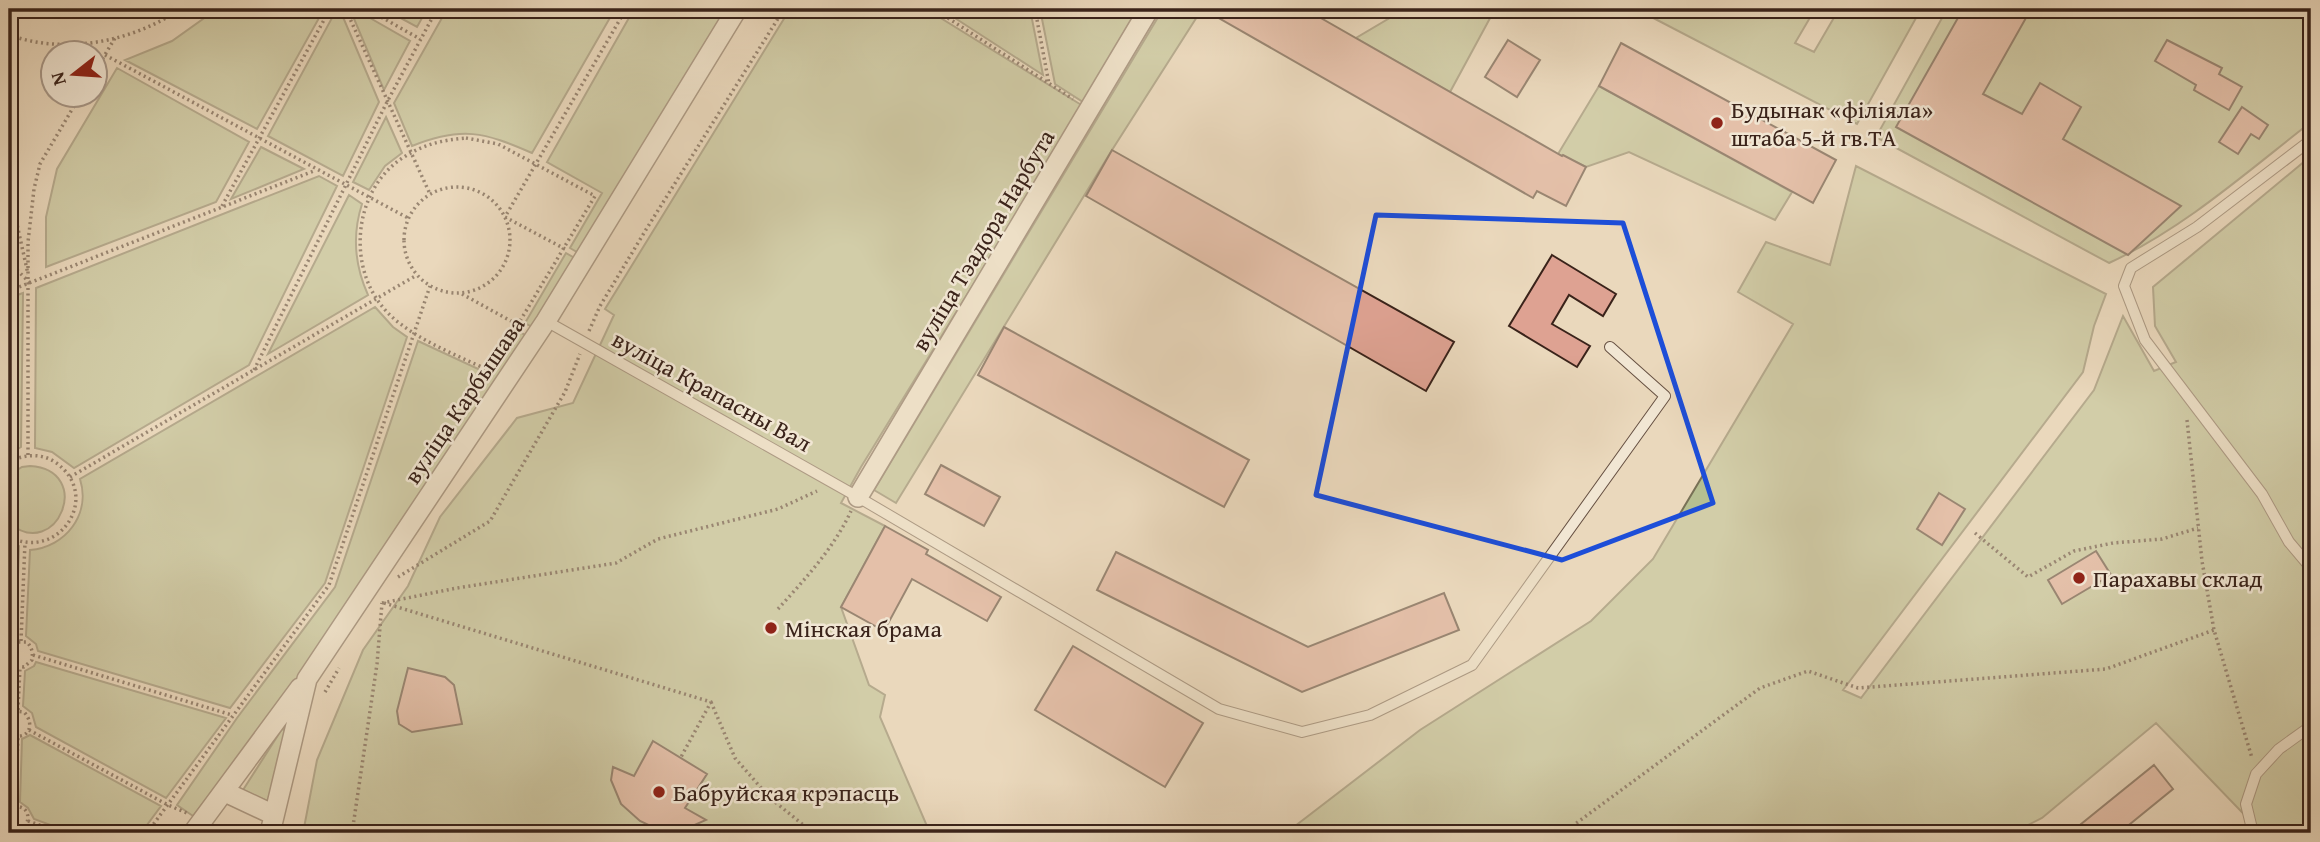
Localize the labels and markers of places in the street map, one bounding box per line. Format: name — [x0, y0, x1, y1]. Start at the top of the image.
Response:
place label: Будынак «філіяла» штаба 5-й гв.ТА — [1731, 92, 1933, 155]
marker: Будынак «філіяла» штаба 5-й гв.ТА — [1709, 115, 1725, 131]
place label: Парахавы склад — [2093, 561, 2263, 596]
marker: Парахавы склад — [2071, 570, 2087, 586]
place label: Мінская брама — [785, 611, 942, 646]
marker: Мінская брама — [763, 620, 779, 636]
place label: Бабруйская крэпасць — [673, 775, 899, 810]
marker: Бабруйская крэпасць — [651, 784, 667, 800]

